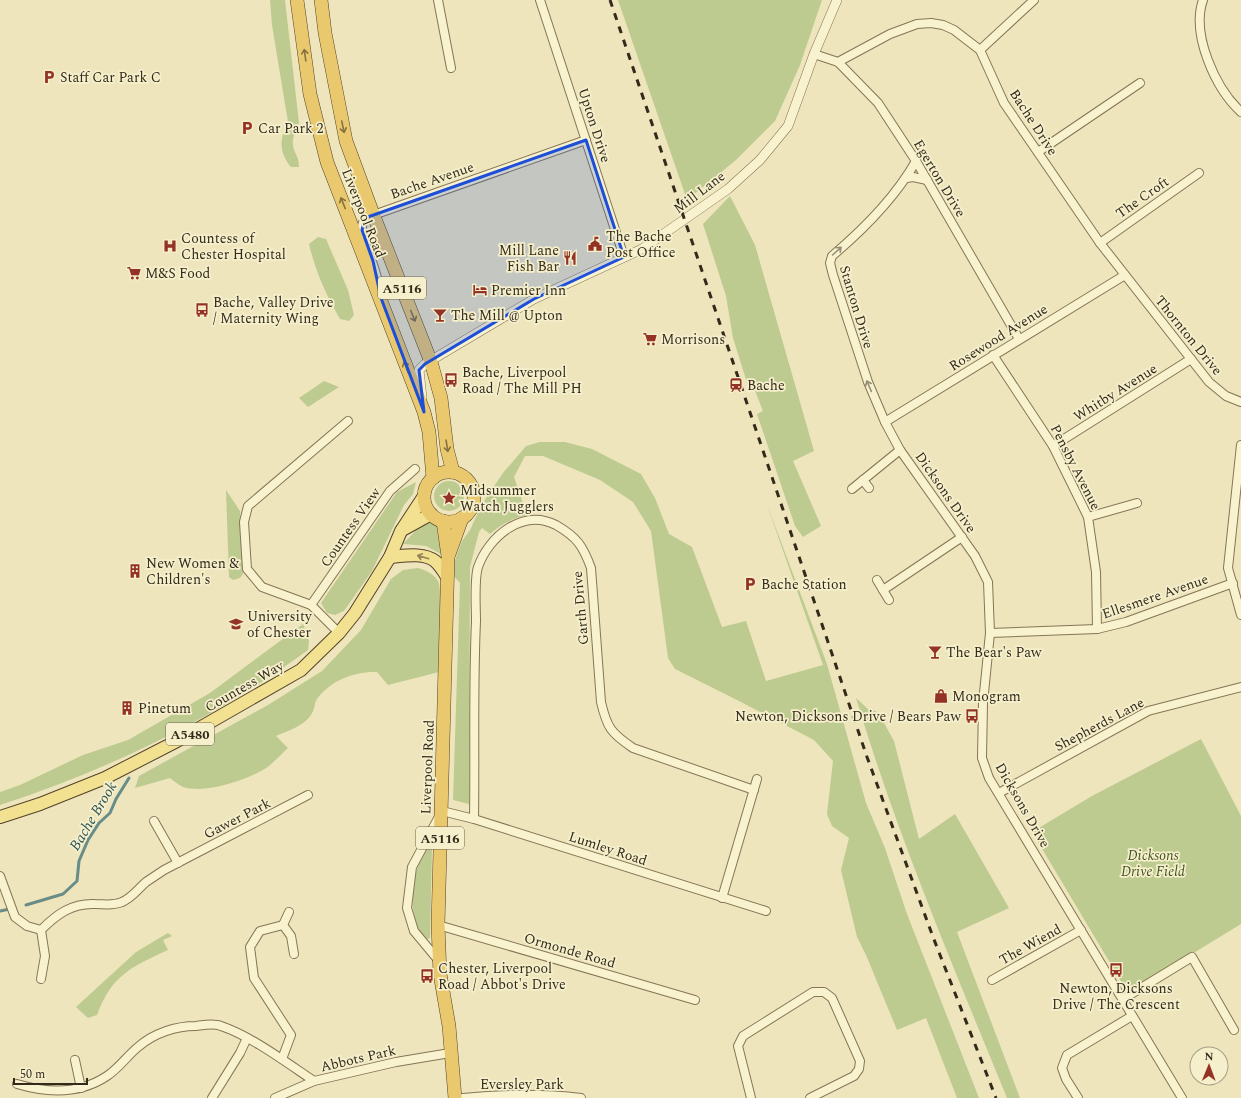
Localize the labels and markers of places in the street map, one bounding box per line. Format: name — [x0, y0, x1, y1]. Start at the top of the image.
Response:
place label: Staff Car Park C — [60, 67, 161, 88]
parking icon: Staff Car Park C — [41, 69, 57, 85]
place label: Car Park 2 — [258, 118, 323, 139]
parking icon: Car Park 2 — [239, 120, 255, 136]
place label: The Bache Post Office — [606, 226, 676, 263]
place label: Countess of Chester Hospital — [181, 228, 286, 265]
public building icon: The Bache Post Office — [587, 236, 603, 252]
hospital icon: Countess of Chester Hospital — [162, 238, 178, 254]
place label: Mill Lane Fish Bar — [499, 240, 559, 277]
restaurant icon: Mill Lane Fish Bar — [562, 250, 578, 266]
place label: M&S Food — [145, 263, 211, 284]
supermarket icon: M&S Food — [126, 265, 142, 281]
place label: Premier Inn — [491, 280, 566, 301]
hotel icon: Premier Inn — [472, 282, 488, 298]
place label: Bache, Valley Drive / Maternity Wing — [213, 292, 334, 329]
bus stop icon: Bache, Valley Drive / Maternity Wing — [194, 302, 210, 318]
place label: The Mill @ Upton — [451, 305, 563, 326]
bar icon: The Mill @ Upton — [432, 307, 448, 323]
place label: Morrisons — [661, 329, 725, 350]
supermarket icon: Morrisons — [642, 331, 658, 347]
place label: Bache, Liverpool Road / The Mill PH — [462, 362, 582, 399]
bus stop icon: Bache, Liverpool Road / The Mill PH — [443, 372, 459, 388]
place label: Bache — [747, 375, 785, 396]
station icon: Bache — [728, 377, 744, 393]
place label: Midsummer Watch Jugglers — [460, 480, 554, 517]
place icon: Midsummer Watch Jugglers — [441, 490, 457, 506]
place label: New Women & Children's — [146, 553, 239, 590]
building icon: New Women & Children's — [127, 563, 143, 579]
place label: Bache Station — [761, 574, 847, 595]
parking icon: Bache Station — [742, 576, 758, 592]
place label: University of Chester — [247, 606, 313, 643]
school or university icon: University of Chester — [228, 616, 244, 632]
place label: The Bear's Paw — [946, 642, 1042, 663]
bar icon: The Bear's Paw — [927, 644, 943, 660]
place label: Monogram — [952, 686, 1021, 707]
shop icon: Monogram — [933, 688, 949, 704]
place label: Pinetum — [138, 698, 191, 719]
building icon: Pinetum — [119, 700, 135, 716]
place label: Newton, Dicksons Drive / Bears Paw — [735, 706, 961, 727]
bus stop icon: Newton, Dicksons Drive / Bears Paw — [964, 708, 980, 724]
place label: Chester, Liverpool Road / Abbot's Drive — [438, 958, 566, 995]
bus stop icon: Newton, Dicksons Drive / The Crescent — [1108, 962, 1124, 978]
bus stop icon: Chester, Liverpool Road / Abbot's Drive — [419, 968, 435, 984]
place label: Newton, Dicksons Drive / The Crescent — [1052, 978, 1180, 1015]

